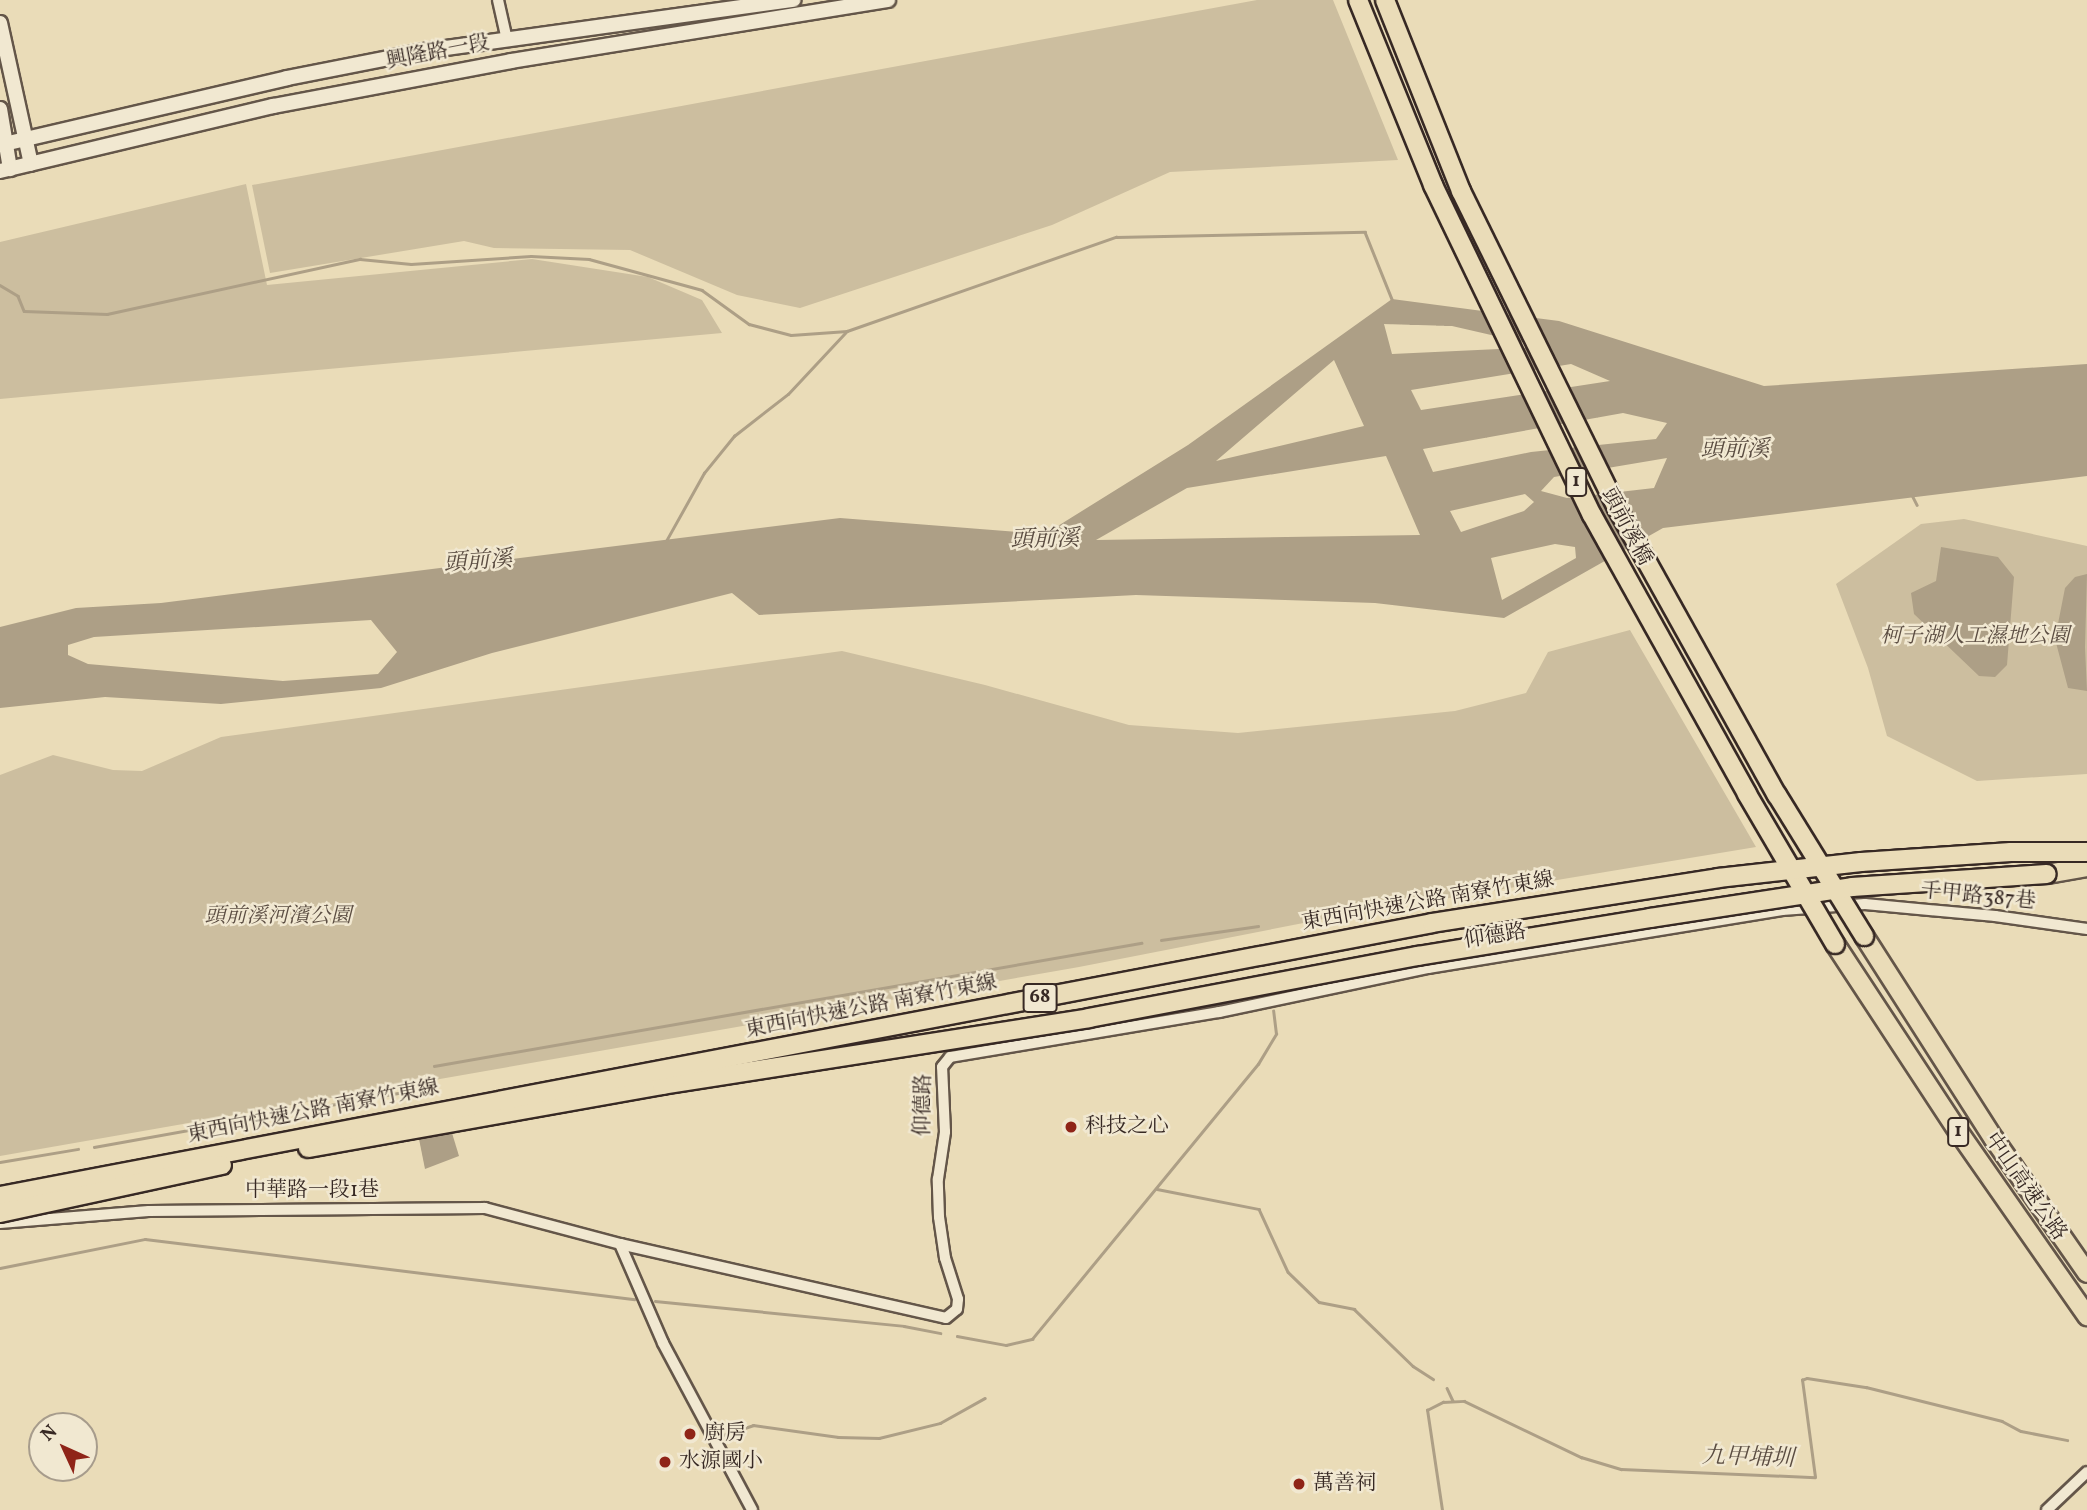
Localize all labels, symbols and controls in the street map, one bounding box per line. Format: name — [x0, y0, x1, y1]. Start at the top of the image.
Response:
street label: 興隆路一段 — [384, 31, 492, 75]
water label: 頭前溪 — [1701, 436, 1769, 464]
road number: 1 — [1564, 467, 1588, 498]
street label: 頭前溪橋 — [1595, 484, 1657, 570]
water label: 頭前溪 — [1010, 526, 1080, 554]
water label: 頭前溪 — [443, 546, 513, 578]
park label: 柯子湖人工濕地公園 — [1881, 624, 2069, 650]
street label: 東西向快速公路 南寮竹東線 — [1300, 867, 1556, 937]
street label: 千甲路387巷 — [1919, 878, 2037, 916]
park label: 頭前溪河濱公園 — [205, 904, 351, 930]
street label: 仰德路 — [1462, 920, 1528, 954]
street label: 東西向快速公路 南寮竹東線 — [743, 970, 999, 1044]
road number: 68 — [1023, 982, 1058, 1014]
street label: 仰德路 — [911, 1073, 937, 1137]
street label: 東西向快速公路 南寮竹東線 — [185, 1075, 441, 1149]
place label: 科技之心 — [1085, 1114, 1169, 1140]
road number: 1 — [1946, 1116, 1970, 1148]
marker: 科技之心 — [1063, 1119, 1079, 1135]
street label: 中山高速公路 — [1979, 1128, 2071, 1246]
street label: 中華路一段1巷 — [245, 1178, 379, 1204]
north arrow — [28, 1412, 98, 1482]
text: N — [35, 1420, 64, 1448]
place label: 廚房 — [704, 1421, 746, 1447]
marker: 廚房 — [682, 1426, 698, 1442]
water label: 九甲埔圳 — [1702, 1443, 1794, 1473]
place label: 水源國小 — [679, 1449, 763, 1475]
marker: 水源國小 — [657, 1454, 673, 1470]
place label: 萬善祠 — [1313, 1471, 1376, 1497]
marker: 萬善祠 — [1291, 1476, 1307, 1492]

